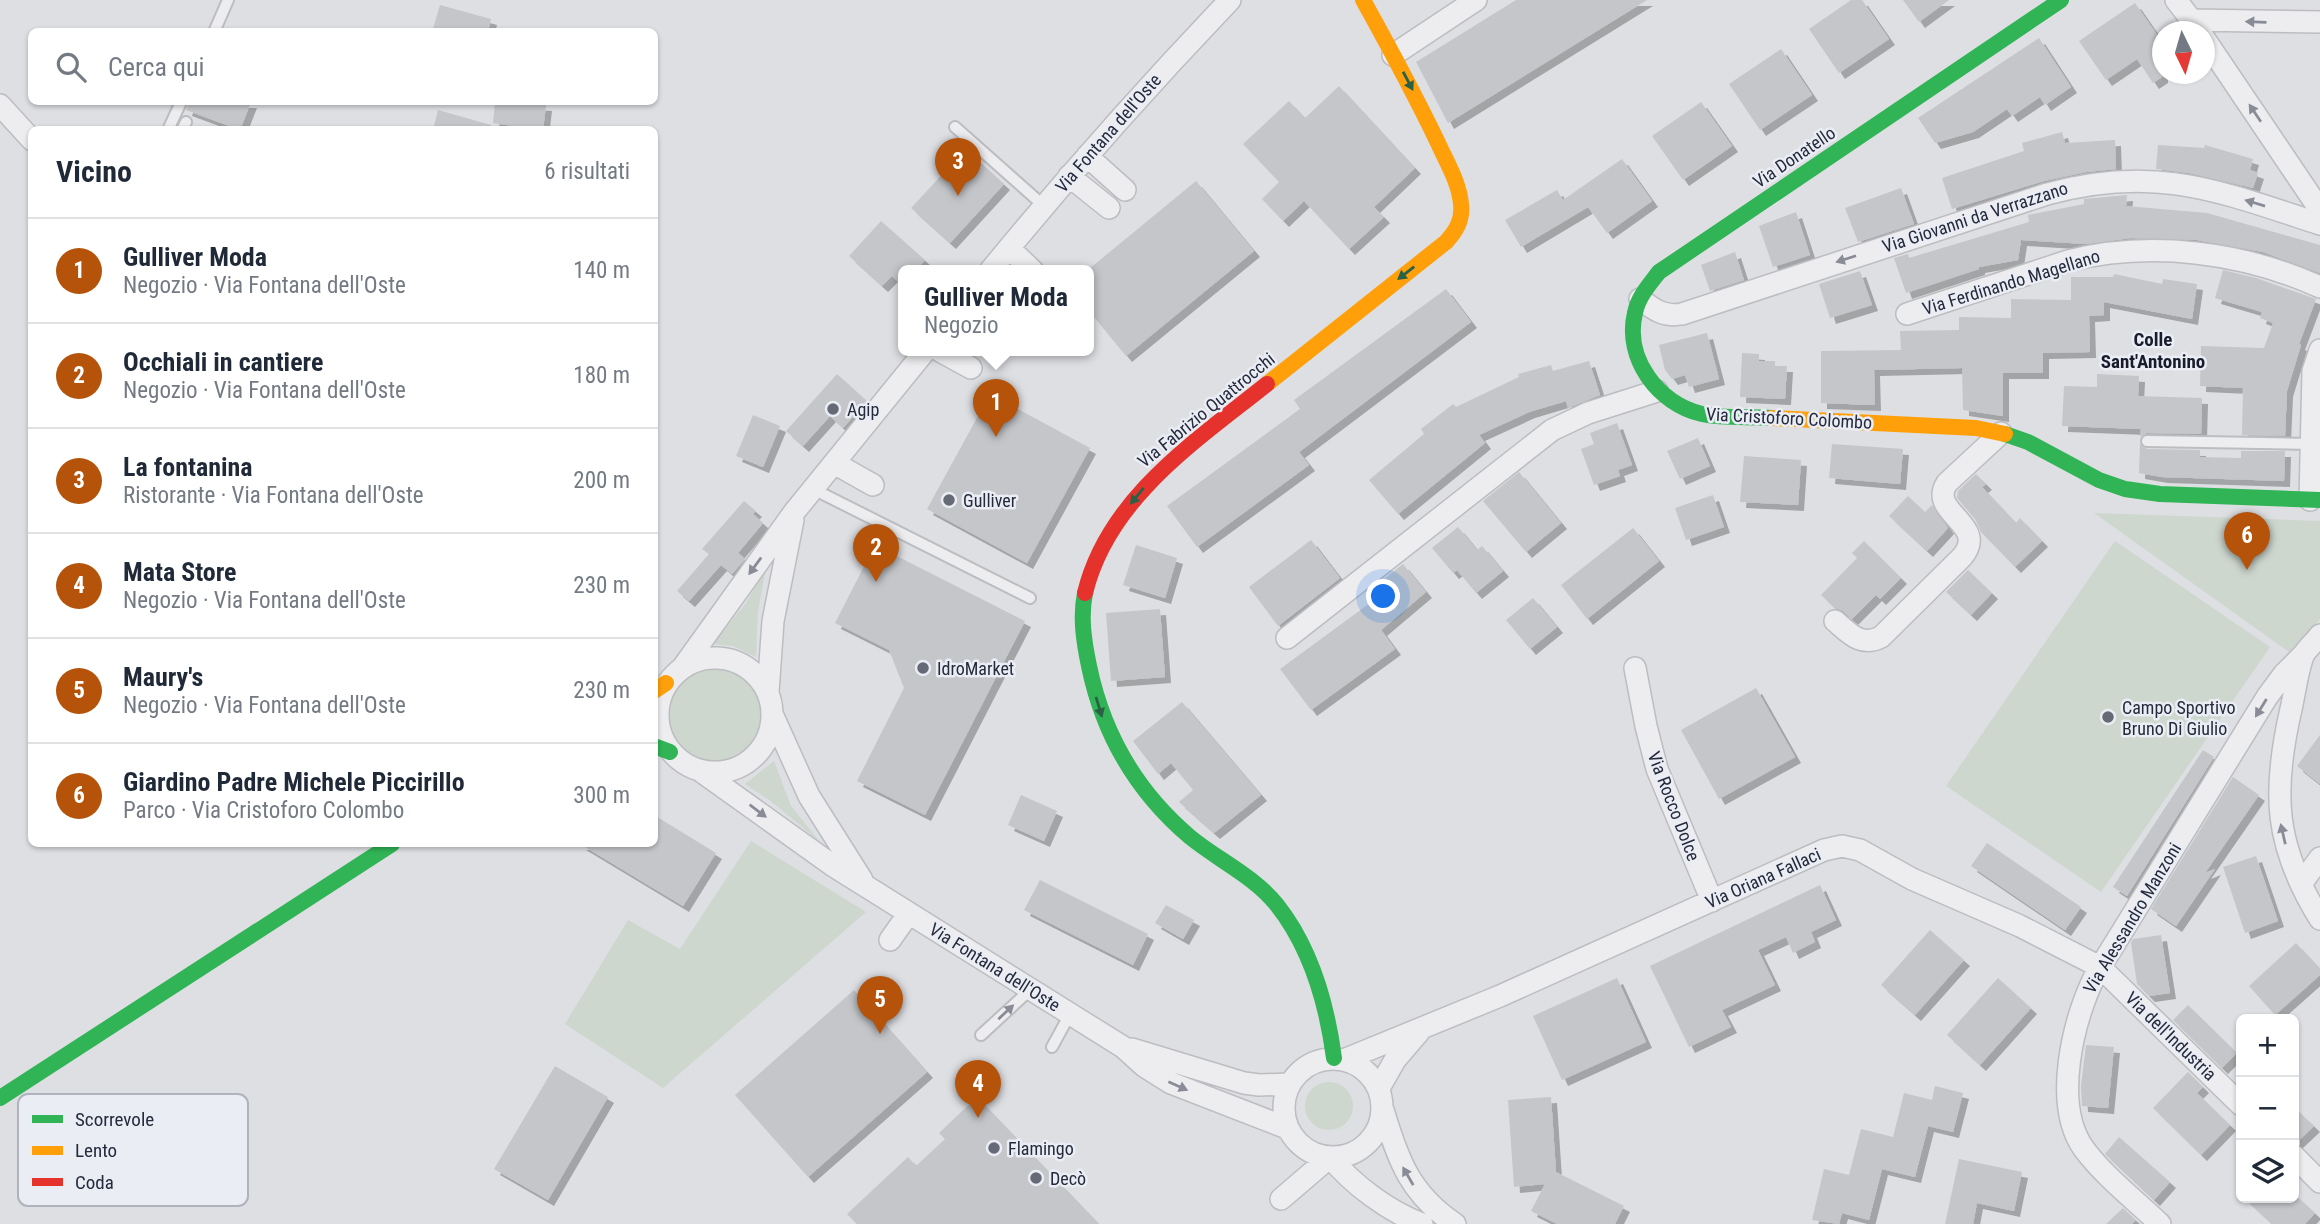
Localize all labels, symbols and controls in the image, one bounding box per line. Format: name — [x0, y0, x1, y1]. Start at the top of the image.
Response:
one-way arrow — [2245, 16, 2267, 27]
north arrow — [2152, 21, 2215, 84]
search box — [28, 28, 658, 105]
icon: search — [52, 48, 90, 86]
text: Cerca qui — [108, 52, 205, 82]
street label: Via Fontana dell'Oste — [1051, 69, 1165, 197]
one-way arrow — [1402, 71, 1413, 91]
one-way arrow — [2248, 103, 2261, 123]
street label: Via Donatello — [1749, 122, 1839, 192]
pin: 3 — [935, 138, 981, 196]
text: Vicino — [56, 154, 132, 189]
text: 6 risultati — [544, 158, 630, 185]
street label: Via Giovanni da Verrazzano — [1880, 177, 2070, 257]
one-way arrow — [2244, 197, 2265, 208]
text: Gulliver Moda — [123, 242, 267, 272]
street label: Via Ferdinando Magellano — [1920, 245, 2102, 319]
one-way arrow — [1835, 254, 1856, 265]
text: 1 — [73, 257, 85, 284]
text: 140 m — [573, 257, 630, 284]
popup — [898, 265, 1094, 356]
one-way arrow — [1398, 266, 1416, 281]
text: Negozio · Via Fontana dell'Oste — [123, 272, 406, 299]
text: Gulliver Moda — [924, 282, 1068, 312]
text: Negozio — [924, 312, 999, 339]
district label: Colle Sant'Antonino — [2101, 328, 2205, 373]
text: Occhiali in cantiere — [123, 347, 323, 377]
street label: Via Fabrizio Quattrocchi — [1133, 348, 1279, 472]
text: 2 — [73, 362, 85, 389]
text: 180 m — [573, 362, 630, 389]
text: Negozio · Via Fontana dell'Oste — [123, 377, 406, 404]
pin: 1 — [973, 379, 1019, 437]
place label: Agip — [847, 399, 879, 420]
marker: Agip — [825, 401, 841, 417]
street label: Via Cristoforo Colombo — [1705, 403, 1873, 433]
text: La fontanina — [123, 452, 253, 482]
text: 3 — [73, 467, 85, 494]
text: 200 m — [573, 467, 630, 494]
text: Ristorante · Via Fontana dell'Oste — [123, 482, 423, 509]
one-way arrow — [1129, 486, 1144, 504]
place label: Gulliver — [963, 490, 1017, 511]
marker: Gulliver — [941, 492, 957, 508]
pin: 6 — [2224, 512, 2270, 570]
pin: 2 — [853, 524, 899, 582]
text: Mata Store — [123, 557, 237, 587]
one-way arrow — [749, 557, 763, 575]
text: 4 — [73, 572, 85, 599]
text: 230 m — [573, 572, 630, 599]
your location — [1366, 579, 1400, 613]
text: Negozio · Via Fontana dell'Oste — [123, 587, 406, 614]
place label: IdroMarket — [937, 658, 1014, 679]
marker: IdroMarket — [915, 660, 931, 676]
text: Maury's — [123, 662, 203, 692]
text: 5 — [73, 677, 85, 704]
text: 230 m — [573, 677, 630, 704]
text: Negozio · Via Fontana dell'Oste — [123, 692, 406, 719]
one-way arrow — [1095, 697, 1105, 718]
place label: Campo Sportivo Bruno Di Giulio — [2122, 697, 2236, 739]
one-way arrow — [2254, 698, 2267, 718]
marker: Campo Sportivo Bruno Di Giulio — [2100, 709, 2116, 725]
street label: Via Rocco Dolce — [1643, 748, 1705, 864]
text: Giardino Padre Michele Piccirillo — [123, 767, 465, 797]
text: 6 — [73, 782, 85, 809]
text: 300 m — [573, 782, 630, 809]
text: Parco · Via Cristoforo Colombo — [123, 797, 404, 824]
one-way arrow — [749, 803, 767, 817]
one-way arrow — [2278, 823, 2289, 845]
street label: Via Alessandro Manzoni — [2079, 839, 2185, 997]
street label: Via Oriana Fallaci — [1702, 843, 1824, 913]
street label: Via Fontana dell'Oste — [926, 918, 1064, 1016]
pin: 5 — [857, 976, 903, 1034]
street label: Via dell'Industria — [2121, 987, 2221, 1085]
one-way arrow — [997, 1004, 1014, 1020]
map controls — [2236, 1014, 2299, 1203]
button: + — [2236, 1014, 2299, 1077]
pin: 4 — [955, 1060, 1001, 1118]
button: − — [2236, 1077, 2299, 1140]
one-way arrow — [1168, 1081, 1189, 1092]
legend — [18, 1094, 248, 1206]
text: Scorrevole — [75, 1108, 154, 1131]
place label: Flamingo — [1008, 1138, 1074, 1159]
text: Lento — [75, 1139, 117, 1162]
marker: Flamingo — [986, 1140, 1002, 1156]
button: layers — [2236, 1140, 2299, 1203]
one-way arrow — [1402, 1167, 1414, 1186]
place label: Decò — [1050, 1168, 1086, 1189]
marker: Decò — [1028, 1170, 1044, 1186]
text: Coda — [75, 1171, 114, 1194]

